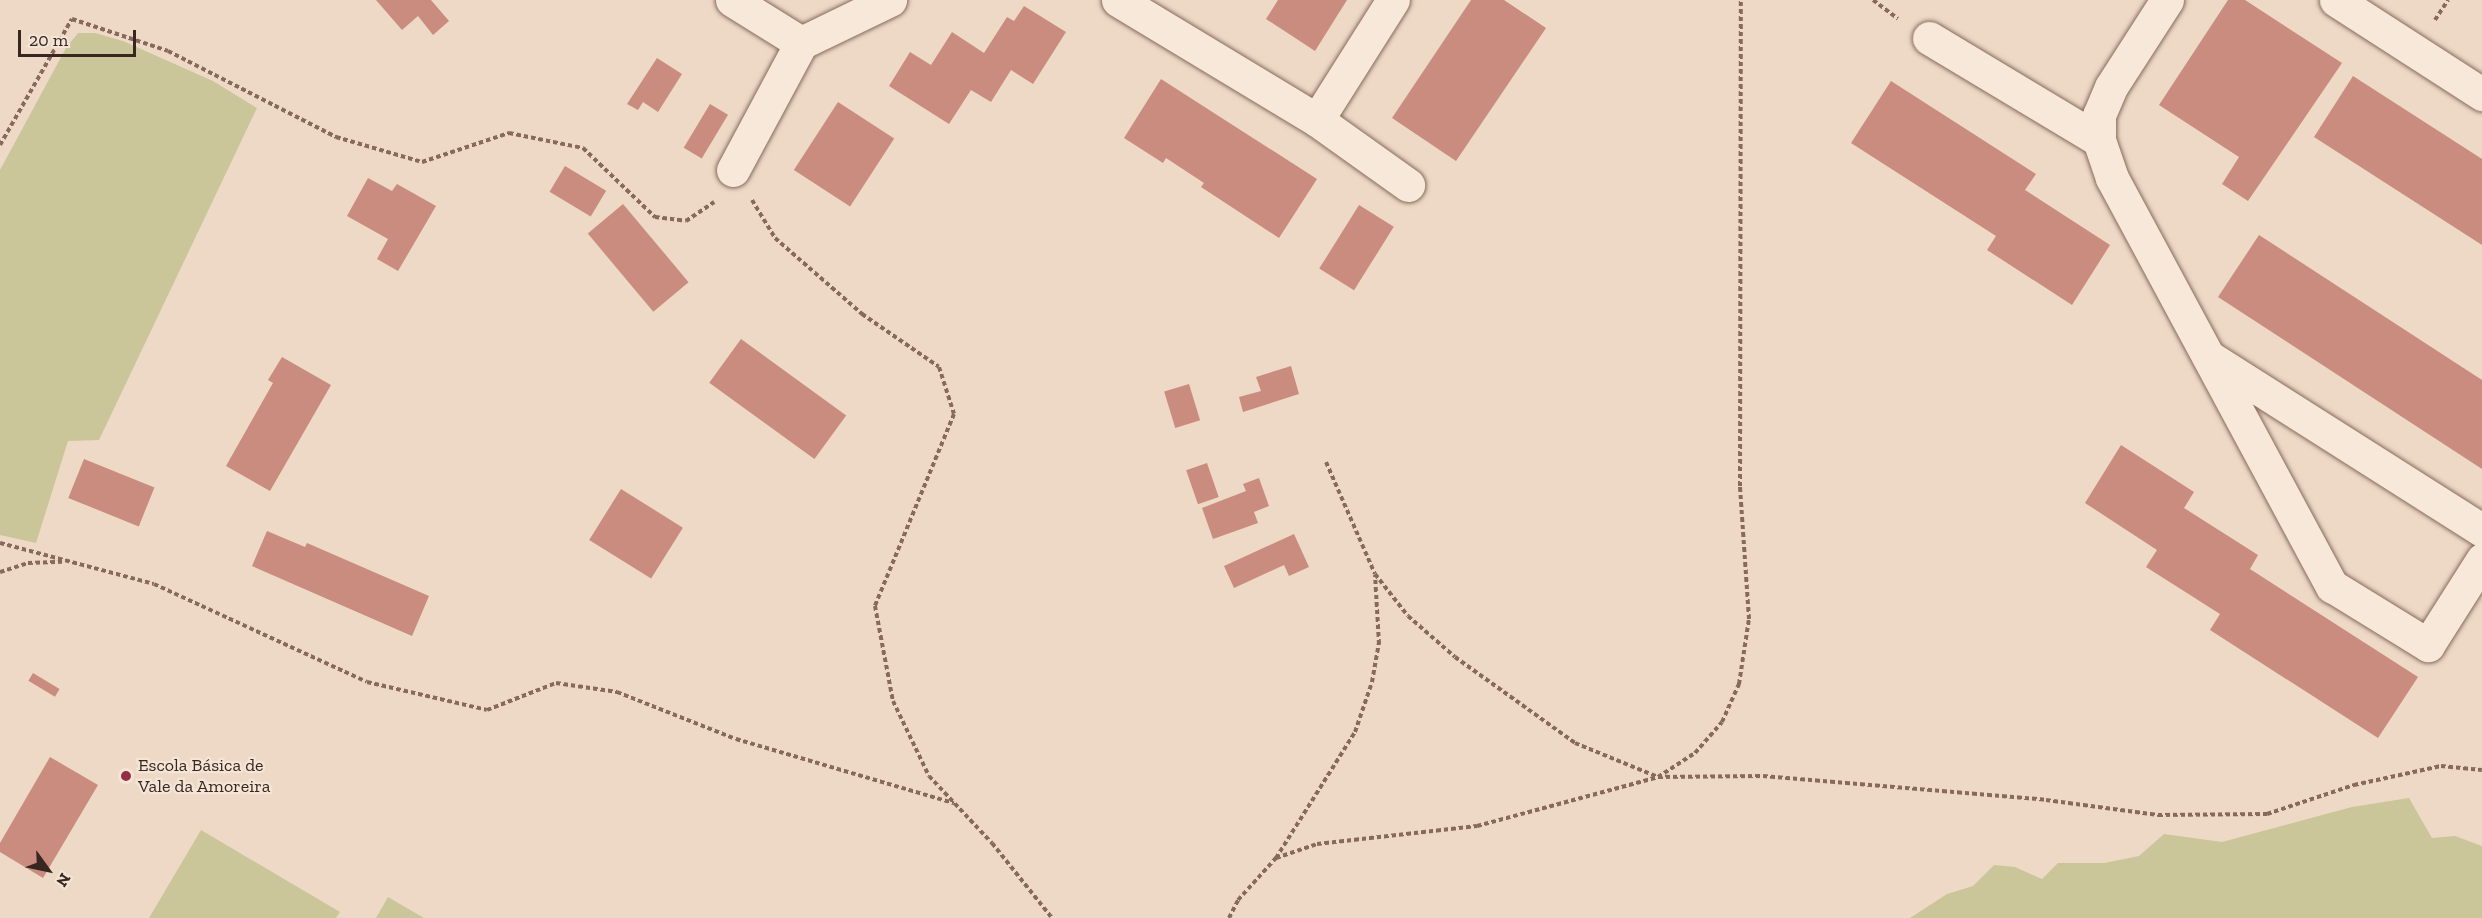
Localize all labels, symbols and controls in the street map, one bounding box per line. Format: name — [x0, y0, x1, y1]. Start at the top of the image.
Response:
scale bar — [21, 18, 140, 56]
text: 20 m — [29, 29, 68, 51]
place label: Escola Básica de Vale da Amoreira — [138, 755, 271, 798]
marker: Escola Básica de Vale da Amoreira — [119, 769, 133, 783]
north arrow — [18, 840, 78, 900]
text: N — [52, 870, 75, 890]

